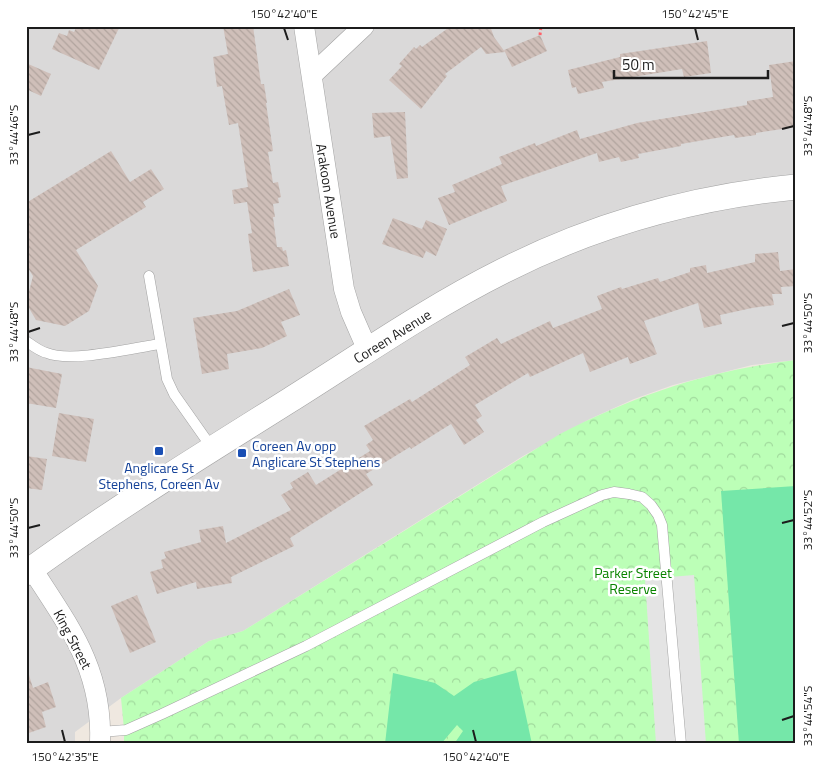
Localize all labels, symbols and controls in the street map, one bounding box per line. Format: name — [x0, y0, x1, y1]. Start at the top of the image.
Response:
text: 150°42'40"E — [250, 4, 318, 23]
text: 150°42'45"E — [661, 4, 729, 23]
scale bar — [614, 48, 768, 80]
text: 50 m — [622, 53, 655, 76]
text: 33°44'48"S — [798, 96, 817, 156]
text: 33°44'46"S — [4, 105, 23, 165]
street label: Arakoon Avenue — [311, 142, 347, 240]
text: 33°44'50"S — [798, 293, 817, 353]
text: 33°44'48"S — [4, 302, 23, 362]
street label: Coreen Avenue — [349, 304, 435, 368]
place label: Coreen Av opp Anglicare St Stephens — [252, 435, 380, 472]
marker: Anglicare St Stephens, Coreen Av — [153, 445, 165, 457]
marker: Coreen Av opp Anglicare St Stephens — [236, 447, 248, 459]
place label: Anglicare St Stephens, Coreen Av — [99, 457, 220, 494]
text: 33°44'52"S — [798, 490, 817, 550]
text: 33°44'50"S — [4, 498, 23, 558]
park label: Parker Street Reserve — [594, 562, 672, 599]
street label: King Street — [48, 605, 98, 673]
text: 33°44'54"S — [798, 686, 817, 746]
text: 150°42'35"E — [31, 747, 99, 766]
text: 150°42'40"E — [442, 747, 510, 766]

